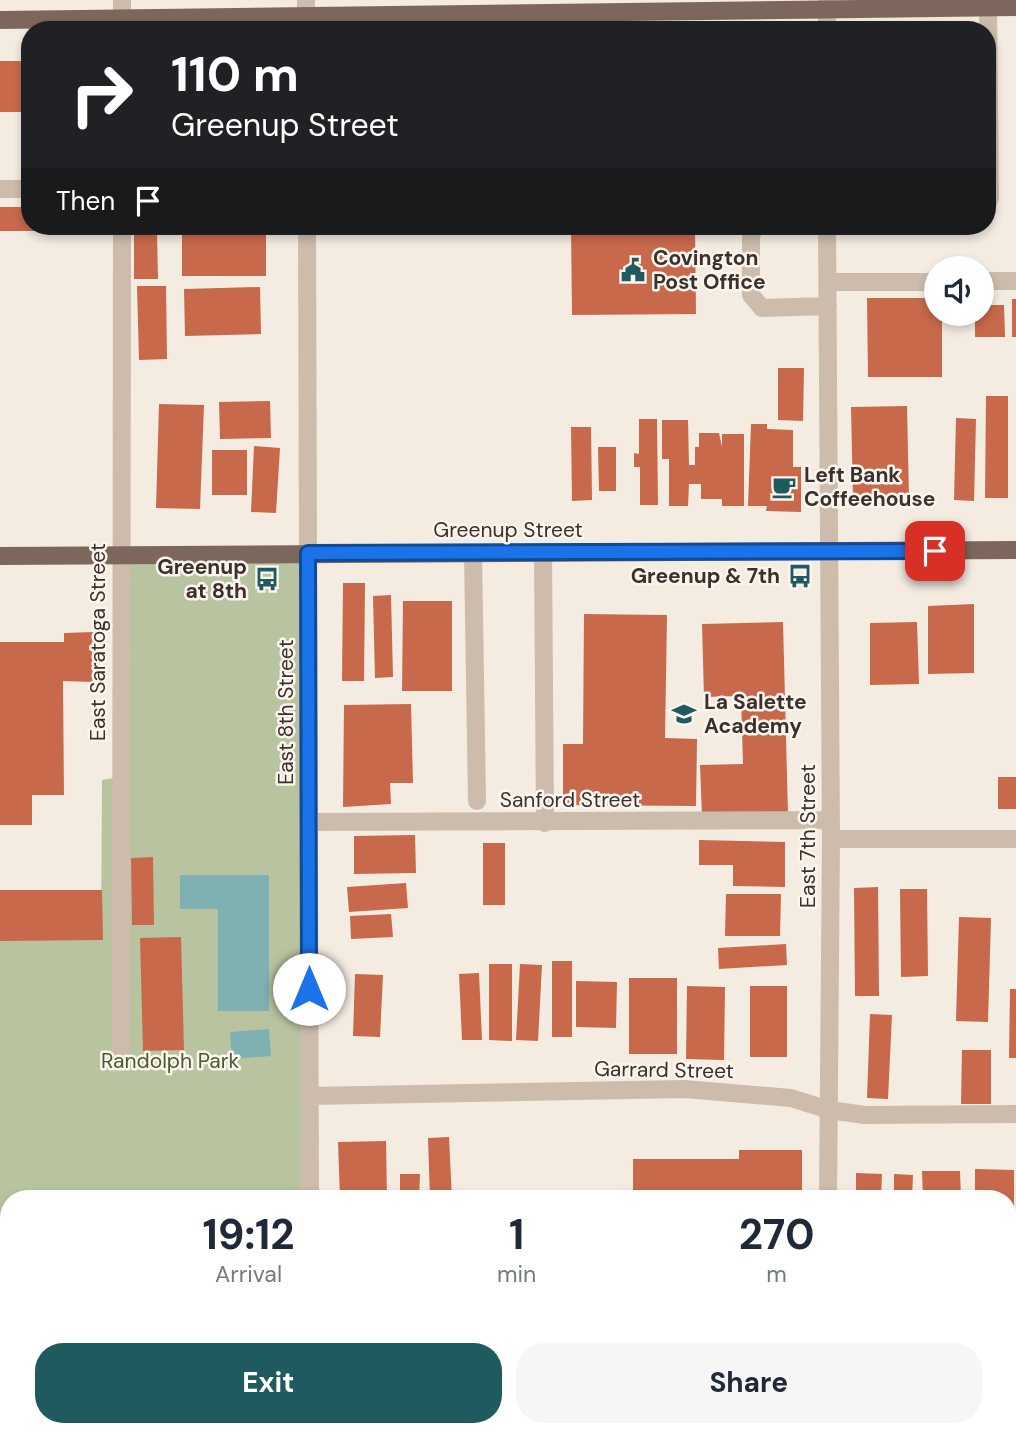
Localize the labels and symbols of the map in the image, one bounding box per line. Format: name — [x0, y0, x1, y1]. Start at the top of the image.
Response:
place label: Covington Post Office — [653, 244, 766, 296]
public building icon: Covington Post Office — [619, 256, 647, 284]
place label: Left Bank Coffeehouse — [804, 461, 935, 513]
cafe icon: Left Bank Coffeehouse — [770, 473, 798, 501]
street label: Greenup Street — [433, 516, 583, 544]
pin — [905, 521, 965, 581]
street label: East Saratoga Street — [84, 543, 112, 741]
place label: Greenup at 8th — [157, 553, 247, 605]
place label: Greenup & 7th — [631, 562, 780, 590]
bus stop icon: Greenup & 7th — [786, 562, 814, 590]
bus stop icon: Greenup at 8th — [253, 565, 281, 593]
street label: East 8th Street — [272, 639, 300, 785]
place label: La Salette Academy — [704, 688, 807, 740]
school or university icon: La Salette Academy — [670, 700, 698, 728]
street label: East 7th Street — [794, 764, 822, 908]
street label: Sanford Street — [500, 786, 640, 814]
position arrow — [272, 952, 346, 1026]
park label: Randolph Park — [101, 1047, 240, 1075]
street label: Garrard Street — [594, 1055, 734, 1085]

